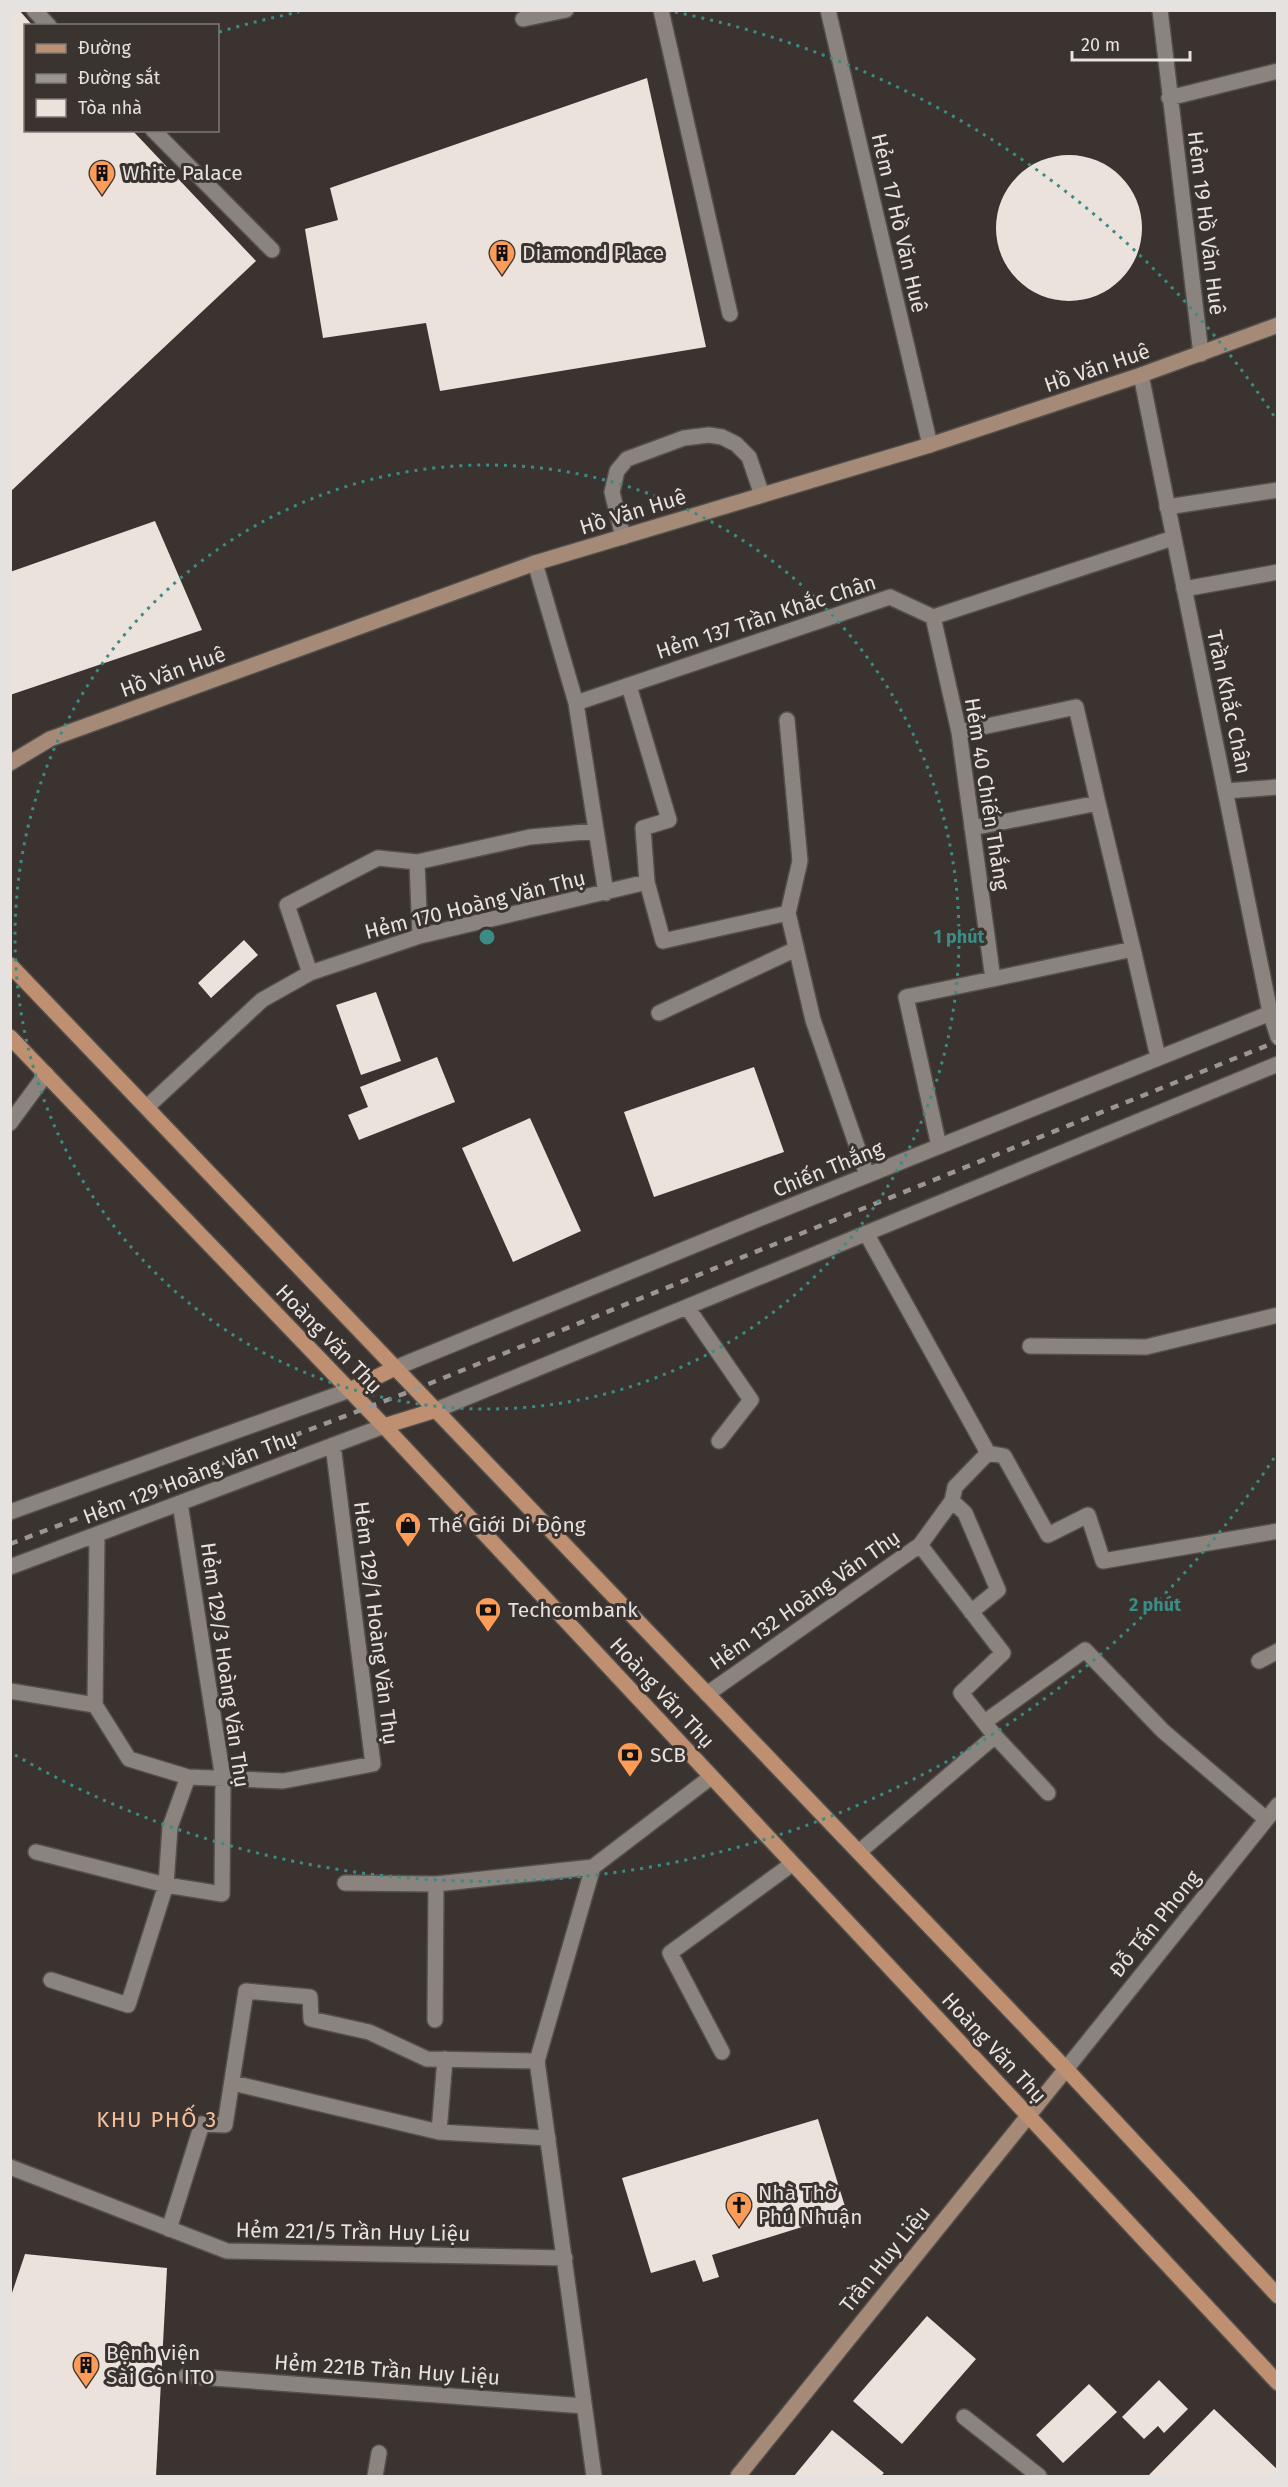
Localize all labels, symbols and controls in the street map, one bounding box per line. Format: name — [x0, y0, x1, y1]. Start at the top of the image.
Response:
legend — [24, 24, 219, 132]
scale bar — [1072, 24, 1190, 62]
text: 20 m — [1081, 34, 1120, 56]
text: Đường — [78, 37, 132, 59]
text: Đường sắt — [78, 66, 161, 89]
text: Tòa nhà — [78, 97, 142, 119]
street label: Hẻm 19 Hồ Văn Huê — [1182, 130, 1230, 316]
street label: Hẻm 17 Hồ Văn Huê — [866, 131, 932, 315]
building icon: White Palace — [87, 158, 117, 196]
place label: White Palace — [122, 160, 243, 186]
building icon: Diamond Place — [487, 238, 517, 276]
place label: Diamond Place — [522, 240, 664, 266]
street label: Hồ Văn Huê — [1041, 338, 1153, 398]
street label: Hồ Văn Huê — [577, 483, 689, 541]
street label: Hẻm 137 Trần Khắc Chân — [653, 569, 879, 665]
street label: Trần Khắc Chân — [1201, 628, 1257, 776]
street label: Hồ Văn Huê — [117, 641, 229, 703]
street label: Hẻm 40 Chiến Thắng — [959, 696, 1015, 892]
street label: Hẻm 170 Hoàng Văn Thụ — [362, 865, 588, 945]
text: 1 phút — [934, 926, 986, 948]
centre of rings — [477, 927, 497, 947]
street label: Chiến Thắng — [769, 1135, 887, 1203]
street label: Hoàng Văn Thụ — [270, 1279, 388, 1399]
street label: Hẻm 129 Hoàng Văn Thụ — [79, 1424, 301, 1530]
street label: Hẻm 129/1 Hoàng Văn Thụ — [348, 1500, 404, 1746]
shop icon: Thế Giới Di Động — [393, 1510, 423, 1548]
place label: Thế Giới Di Động — [428, 1512, 586, 1538]
street label: Hẻm 132 Hoàng Văn Thụ — [705, 1524, 905, 1676]
street label: Hẻm 129/3 Hoàng Văn Thụ — [195, 1541, 255, 1789]
text: 2 phút — [1129, 1594, 1182, 1616]
bank icon: Techcombank — [473, 1595, 503, 1633]
place label: Techcombank — [508, 1597, 638, 1623]
street label: Hoàng Văn Thụ — [604, 1632, 720, 1754]
bank icon: SCB — [615, 1740, 645, 1778]
place label: SCB — [650, 1742, 686, 1768]
street label: Đỗ Tấn Phong — [1104, 1865, 1206, 1983]
street label: Hoàng Văn Thụ — [936, 1987, 1052, 2109]
district label: KHU PHỐ 3 — [96, 2104, 218, 2133]
place label: Nhà Thờ Phú Nhuận — [758, 2180, 862, 2230]
church icon: Nhà Thờ Phú Nhuận — [724, 2190, 754, 2228]
street label: Trần Huy Liệu — [834, 2201, 936, 2317]
street label: Hẻm 221/5 Trần Huy Liệu — [236, 2217, 470, 2247]
place label: Bệnh viện Sài Gòn ITO — [106, 2340, 215, 2390]
street label: Hẻm 221B Trần Huy Liệu — [273, 2349, 501, 2391]
building icon: Bệnh viện Sài Gòn ITO — [71, 2350, 101, 2388]

